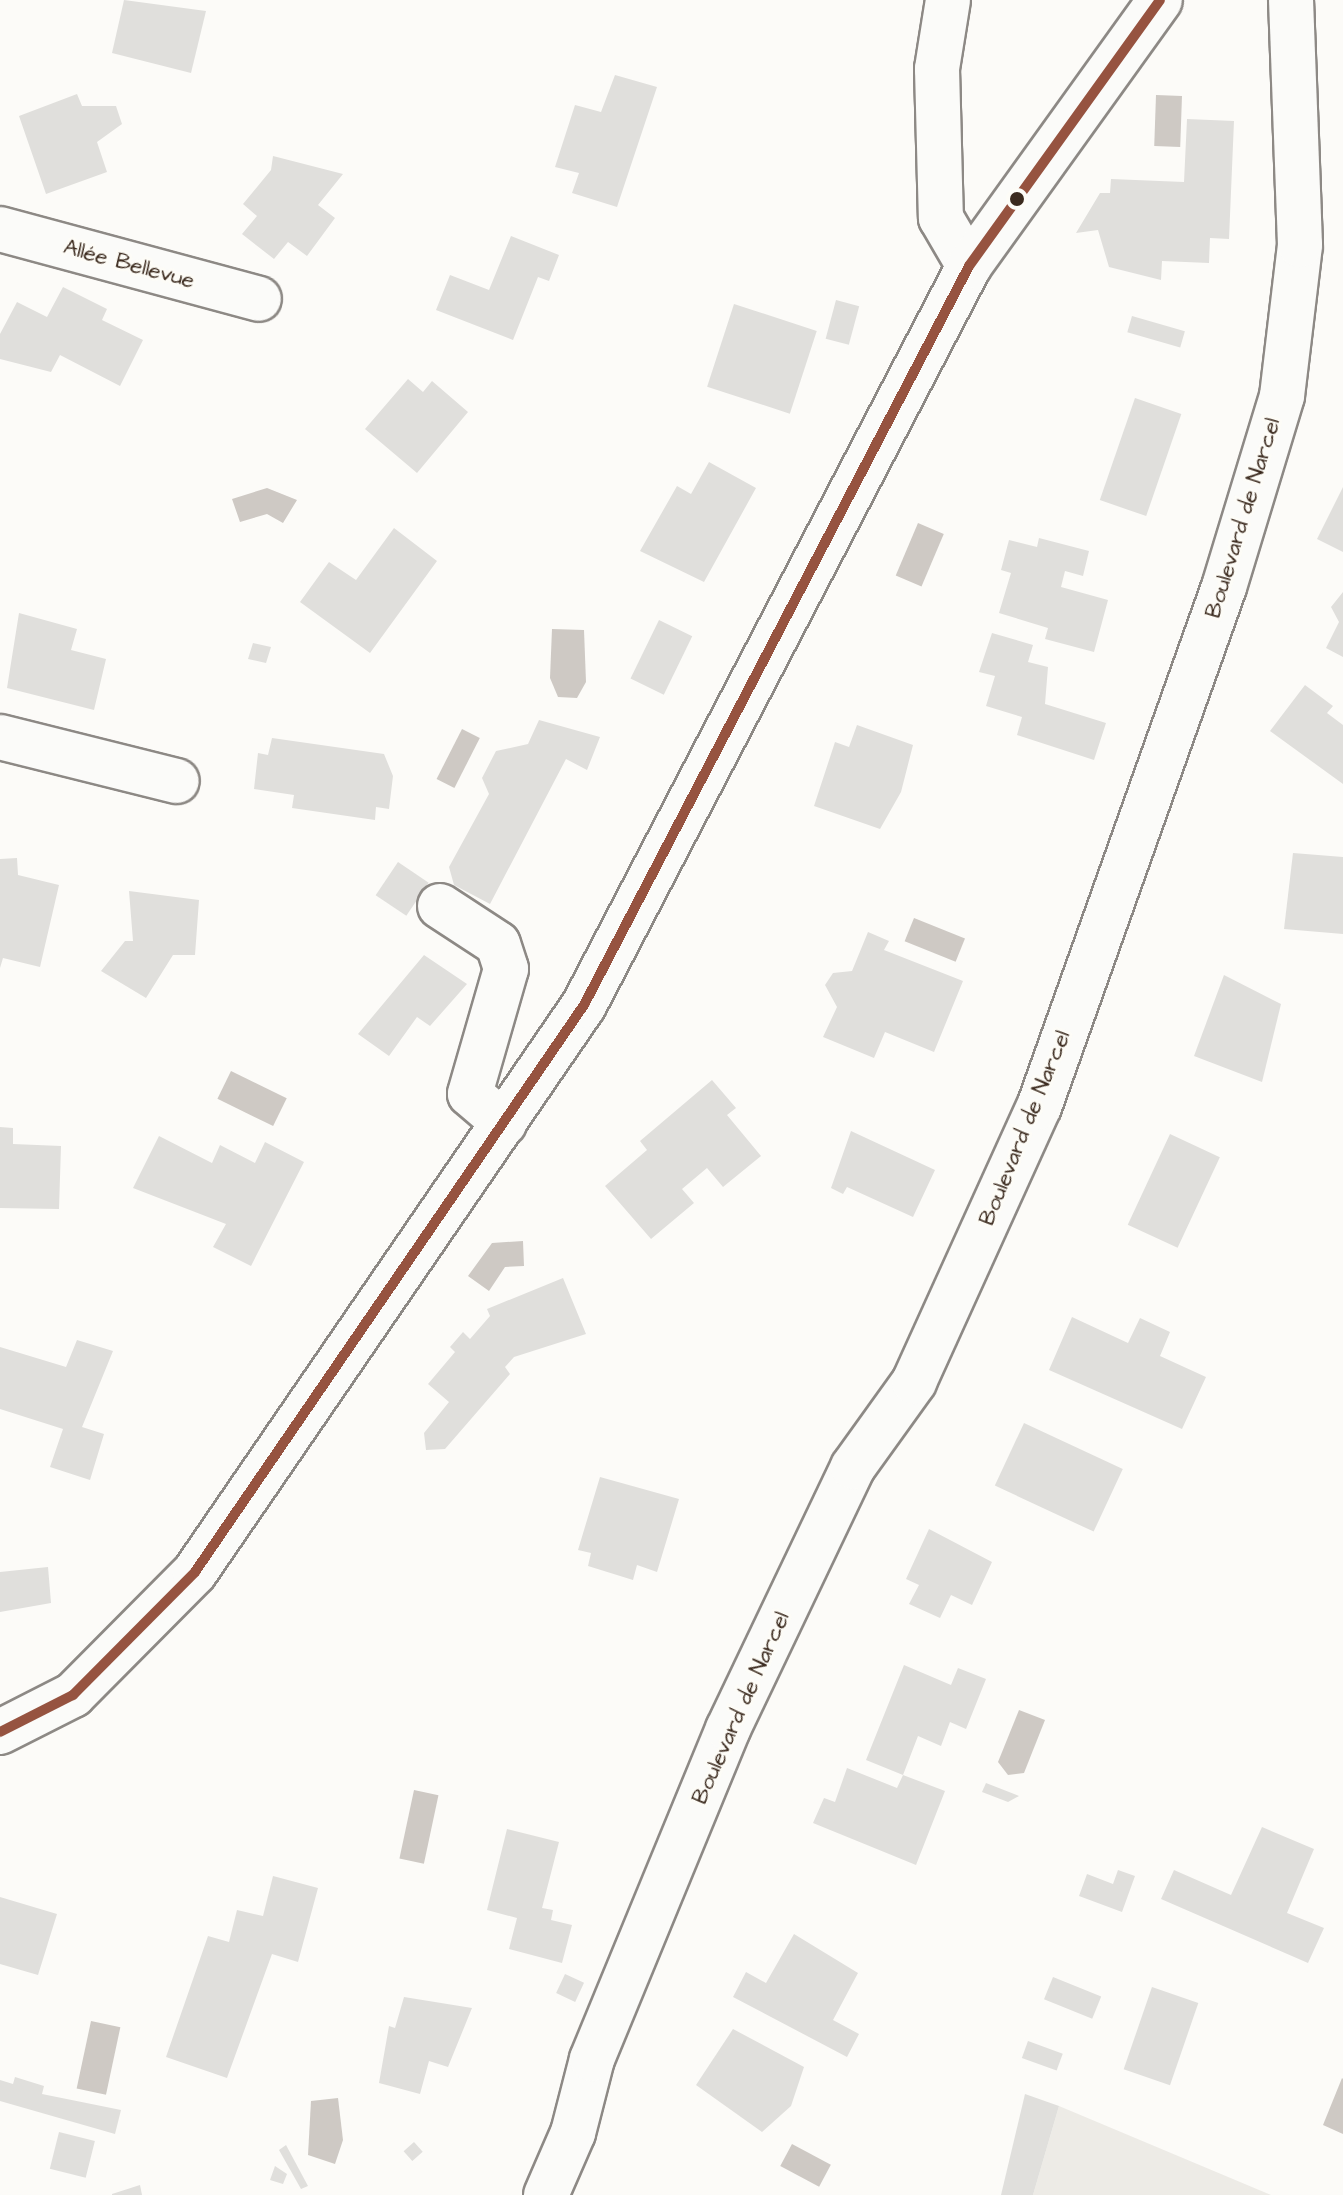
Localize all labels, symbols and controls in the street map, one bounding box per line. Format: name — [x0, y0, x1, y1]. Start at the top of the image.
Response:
unlabelled marker — [1009, 191, 1025, 207]
street label: Allée Bellevue — [61, 234, 197, 294]
street label: Boulevard de Narcel — [1200, 415, 1286, 621]
street label: Boulevard de Narcel — [974, 1027, 1076, 1229]
street label: Boulevard de Narcel — [687, 1608, 795, 1808]

